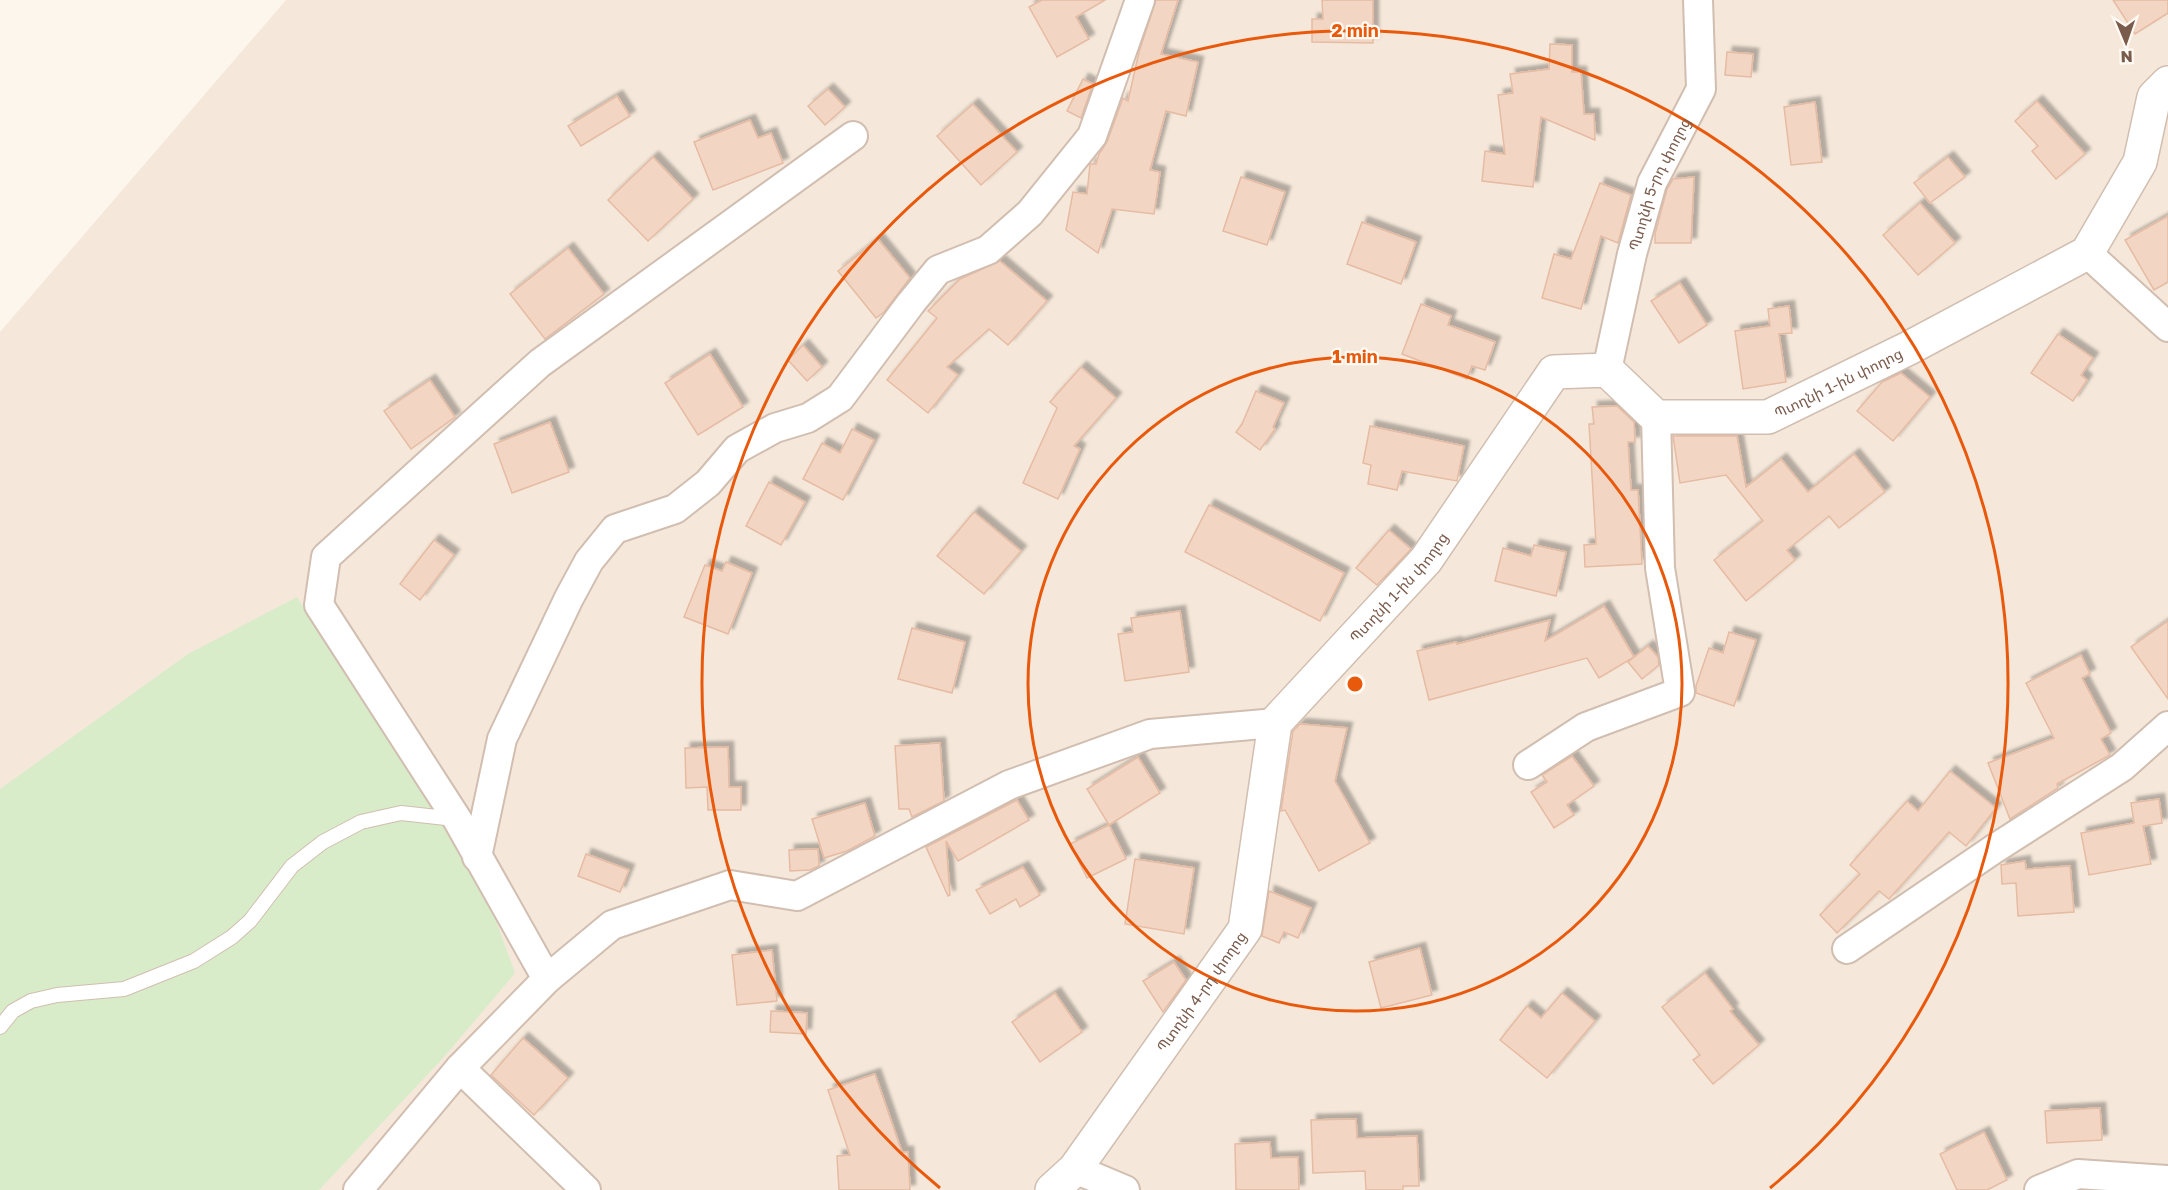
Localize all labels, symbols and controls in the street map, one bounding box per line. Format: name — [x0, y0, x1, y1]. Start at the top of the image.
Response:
north arrow — [2096, 12, 2156, 72]
text: 2 min — [1331, 19, 1379, 41]
text: N — [2120, 47, 2133, 67]
street label: Պտղնի 5-րդ փողոց — [1624, 114, 1695, 253]
street label: Պտղնի 1-ին փողոց — [1771, 344, 1906, 422]
text: 1 min — [1332, 345, 1378, 367]
street label: Պտղնի 1-ին փողոց — [1345, 529, 1452, 646]
centre of rings — [1345, 674, 1365, 694]
street label: Պտղնի 4-րդ փողոց — [1152, 928, 1251, 1055]

